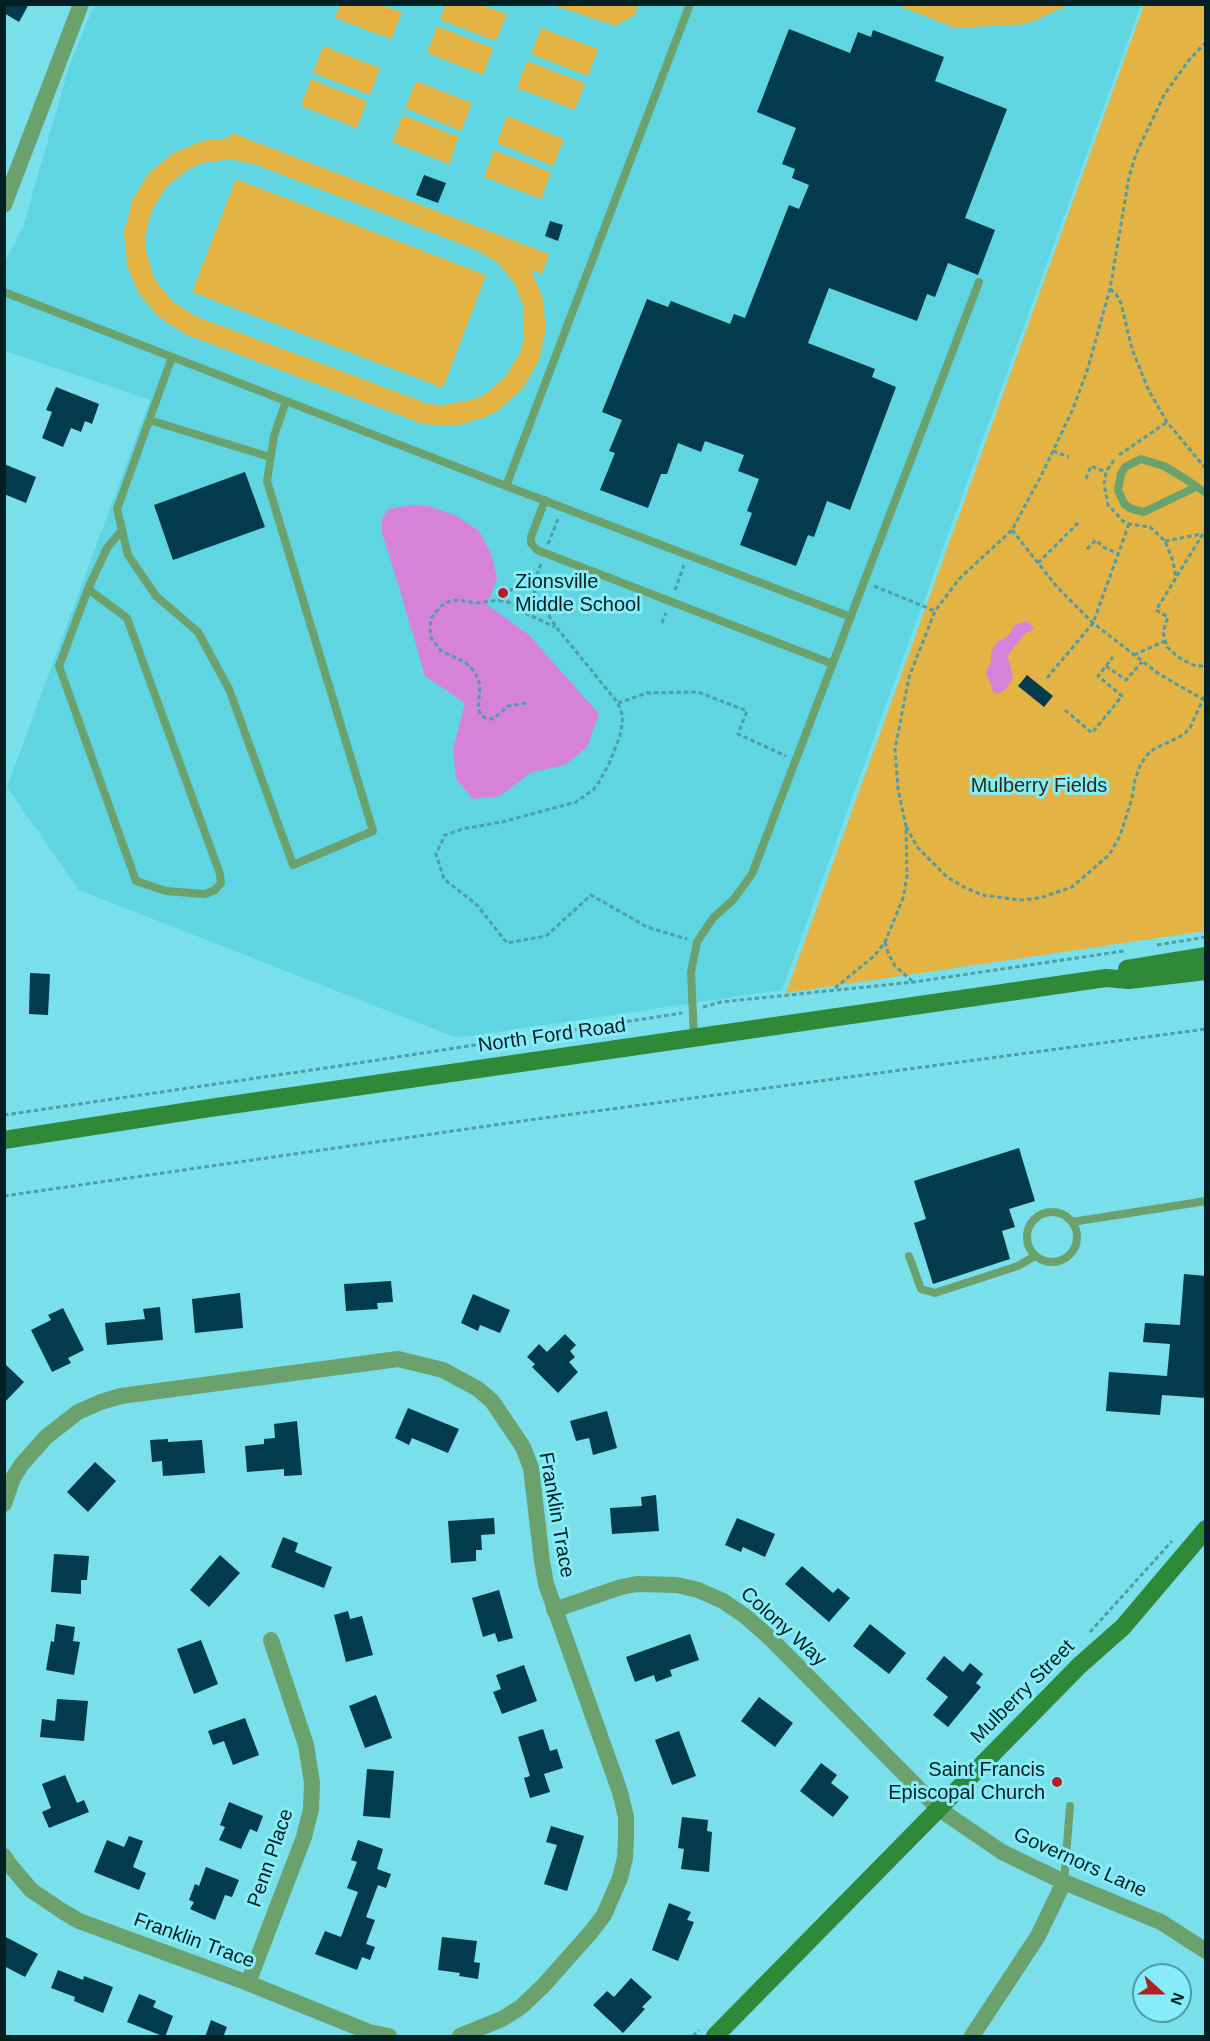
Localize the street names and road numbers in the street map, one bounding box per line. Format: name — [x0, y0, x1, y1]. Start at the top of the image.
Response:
street label: North Ford Road — [477, 1014, 627, 1058]
street label: Franklin Trace — [533, 1450, 579, 1580]
street label: Colony Way — [735, 1582, 831, 1672]
street label: Mulberry Street — [966, 1635, 1080, 1749]
street label: Penn Place — [243, 1806, 299, 1910]
street label: Governors Lane — [1010, 1823, 1150, 1903]
street label: Franklin Trace — [130, 1908, 258, 1974]

